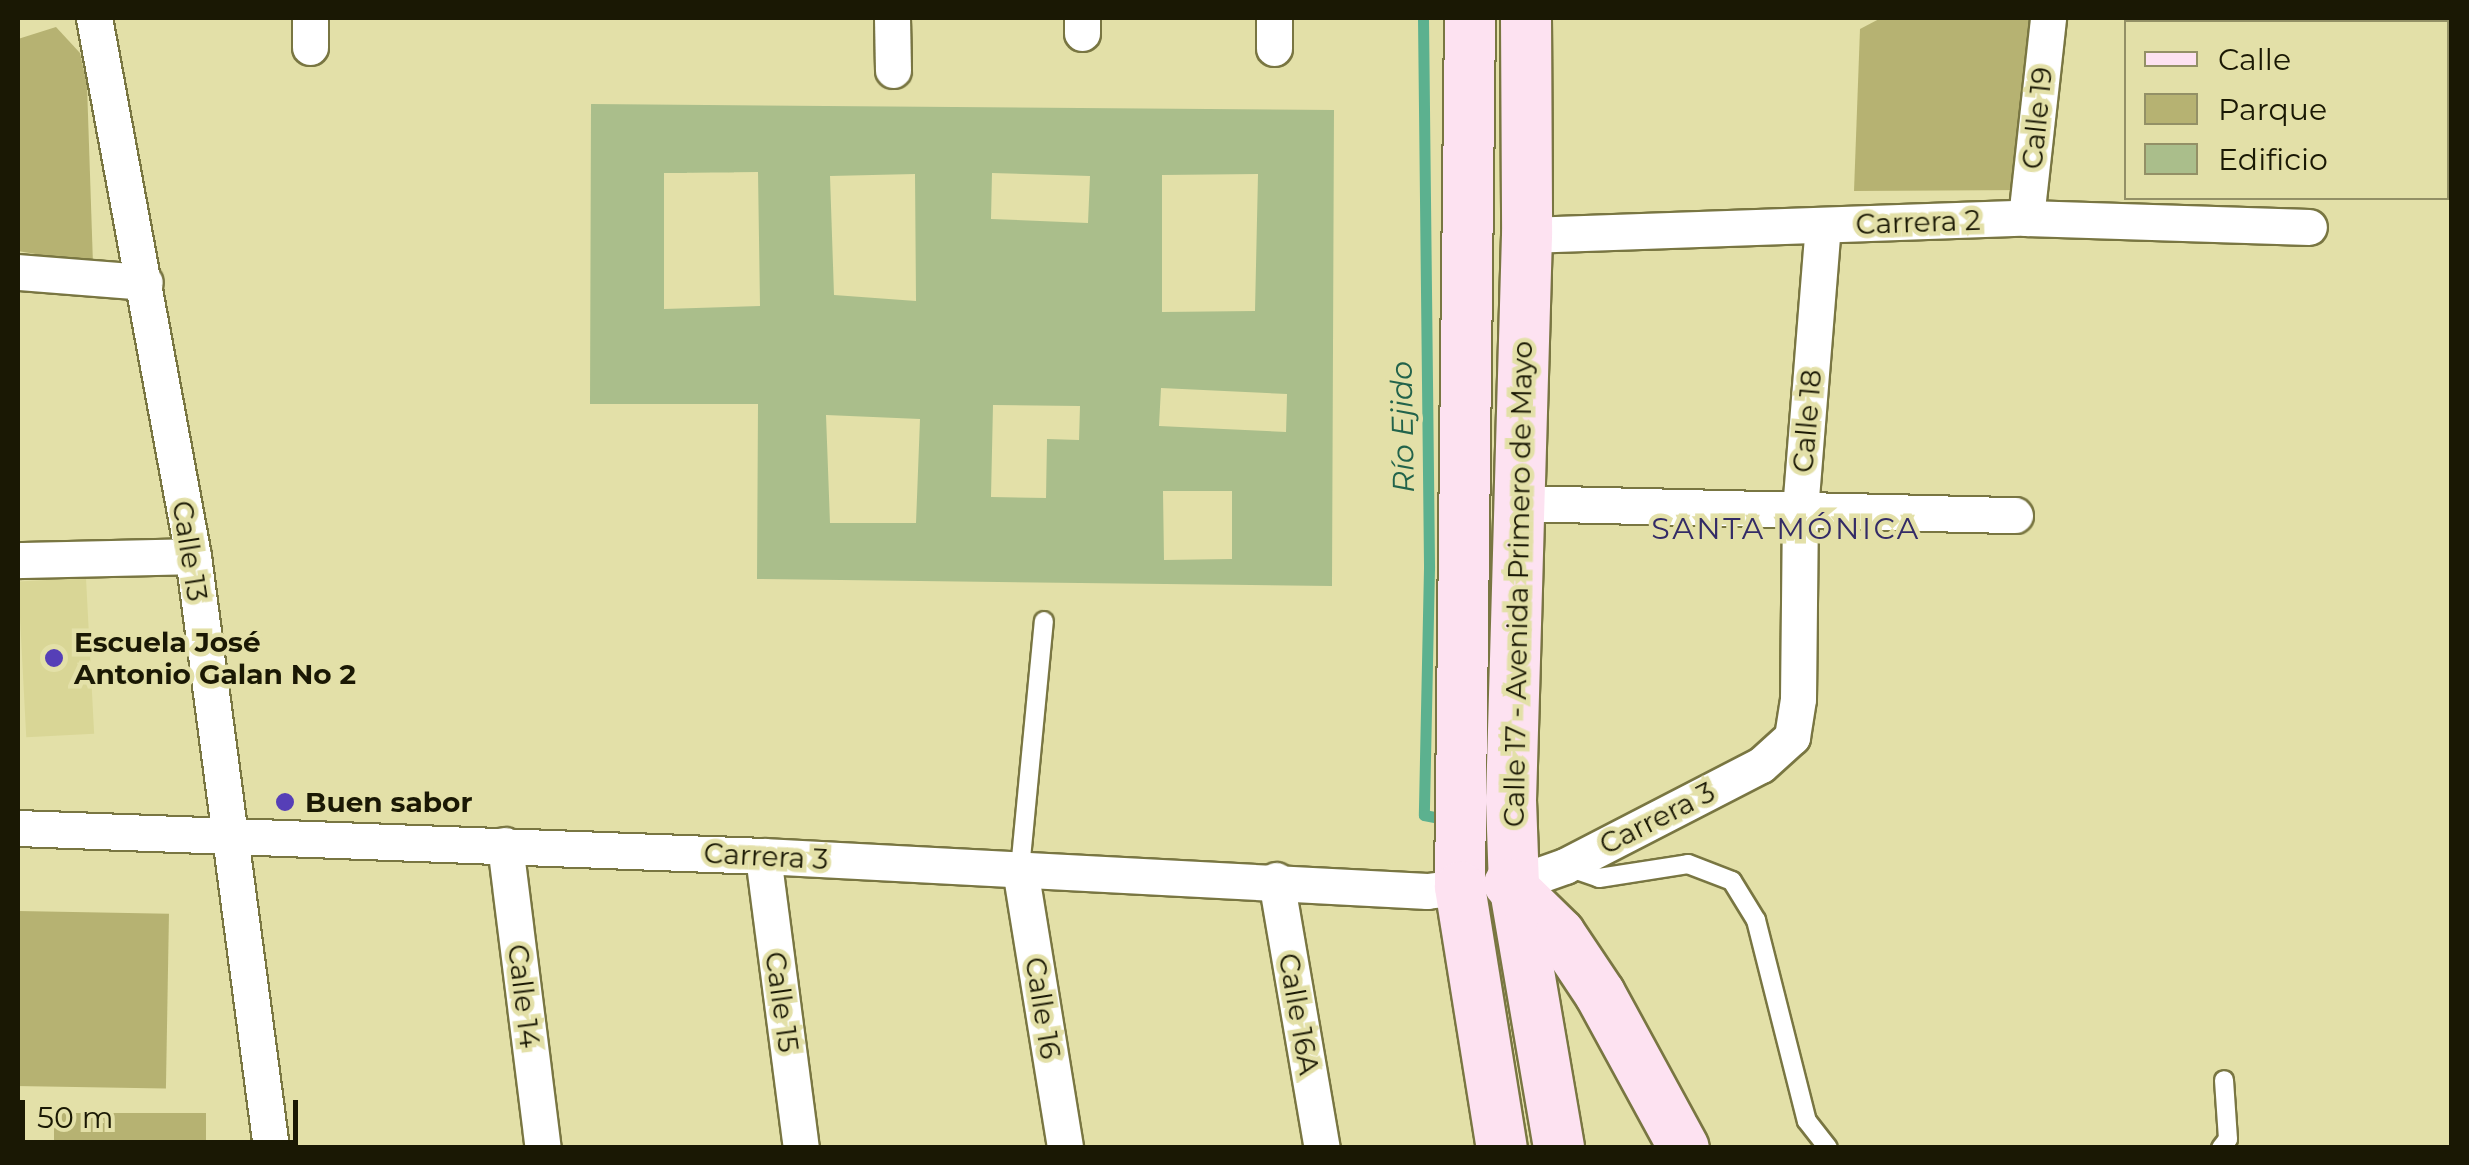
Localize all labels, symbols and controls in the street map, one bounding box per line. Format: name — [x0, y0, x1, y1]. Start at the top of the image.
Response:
legend — [2124, 20, 2449, 200]
text: Calle — [2218, 41, 2291, 78]
street label: Calle 19 — [2015, 65, 2059, 171]
text: Parque — [2218, 91, 2327, 128]
text: Edificio — [2218, 141, 2328, 178]
street label: Carrera 2 — [1855, 203, 1981, 241]
street label: Calle 17 - Avenida Primero de Mayo — [1497, 341, 1539, 827]
water label: Río Ejido — [1384, 361, 1422, 493]
street label: Calle 18 — [1786, 368, 1828, 474]
street label: Calle 13 — [165, 498, 215, 604]
district label: SANTA MÓNICA — [1651, 511, 1921, 547]
place label: Escuela José Antonio Galan No 2 — [74, 625, 356, 691]
marker: Escuela José Antonio Galan No 2 — [43, 647, 65, 669]
street label: Carrera 3 — [1594, 775, 1720, 861]
place label: Buen sabor — [305, 785, 472, 819]
marker: Buen sabor — [274, 791, 296, 813]
street label: Carrera 3 — [703, 836, 829, 876]
street label: Calle 14 — [501, 942, 547, 1050]
street label: Calle 15 — [758, 949, 806, 1055]
street label: Calle 16A — [1272, 951, 1326, 1077]
street label: Calle 16 — [1018, 955, 1068, 1061]
scale bar — [25, 1080, 302, 1142]
text: 50 m — [37, 1099, 114, 1136]

